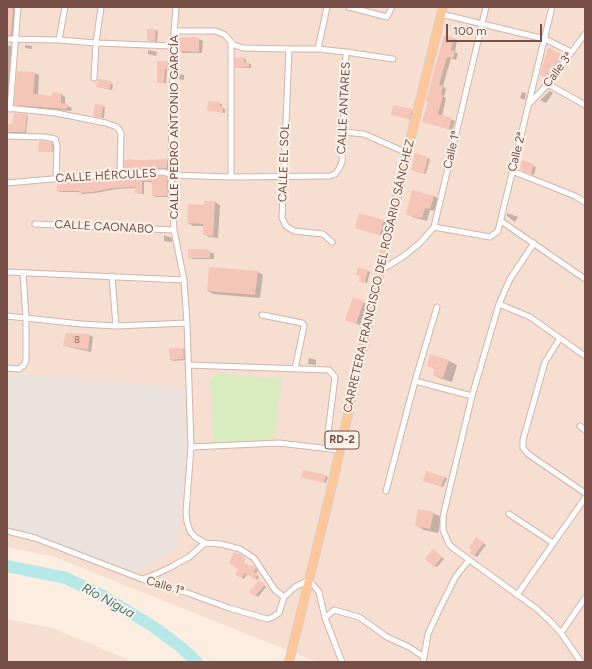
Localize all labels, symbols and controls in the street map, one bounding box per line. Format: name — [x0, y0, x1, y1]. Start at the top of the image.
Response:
scale bar — [448, 16, 544, 42]
text: 100 m — [453, 24, 487, 38]
street label: CALLE PEDRO ANTONIO GARCÍA — [167, 35, 181, 219]
street label: Calle 3ª — [540, 50, 576, 90]
street label: CALLE ANTARES — [334, 61, 354, 155]
street label: CALLE EL SOL — [275, 123, 293, 203]
street label: Calle 1ª — [441, 130, 463, 170]
street label: Calle 2ª — [505, 131, 529, 173]
street label: CARRETERA FRANCISCO DEL ROSARIO SÁNCHEZ — [340, 138, 418, 414]
street label: CALLE HÉRCULES — [55, 166, 157, 186]
street label: CALLE CAONABO — [54, 217, 154, 237]
house number: 8 — [74, 334, 80, 346]
road number: RD-2 — [325, 431, 359, 449]
street label: Calle 1ª — [144, 573, 186, 599]
water label: Río Nigua — [79, 580, 137, 622]

